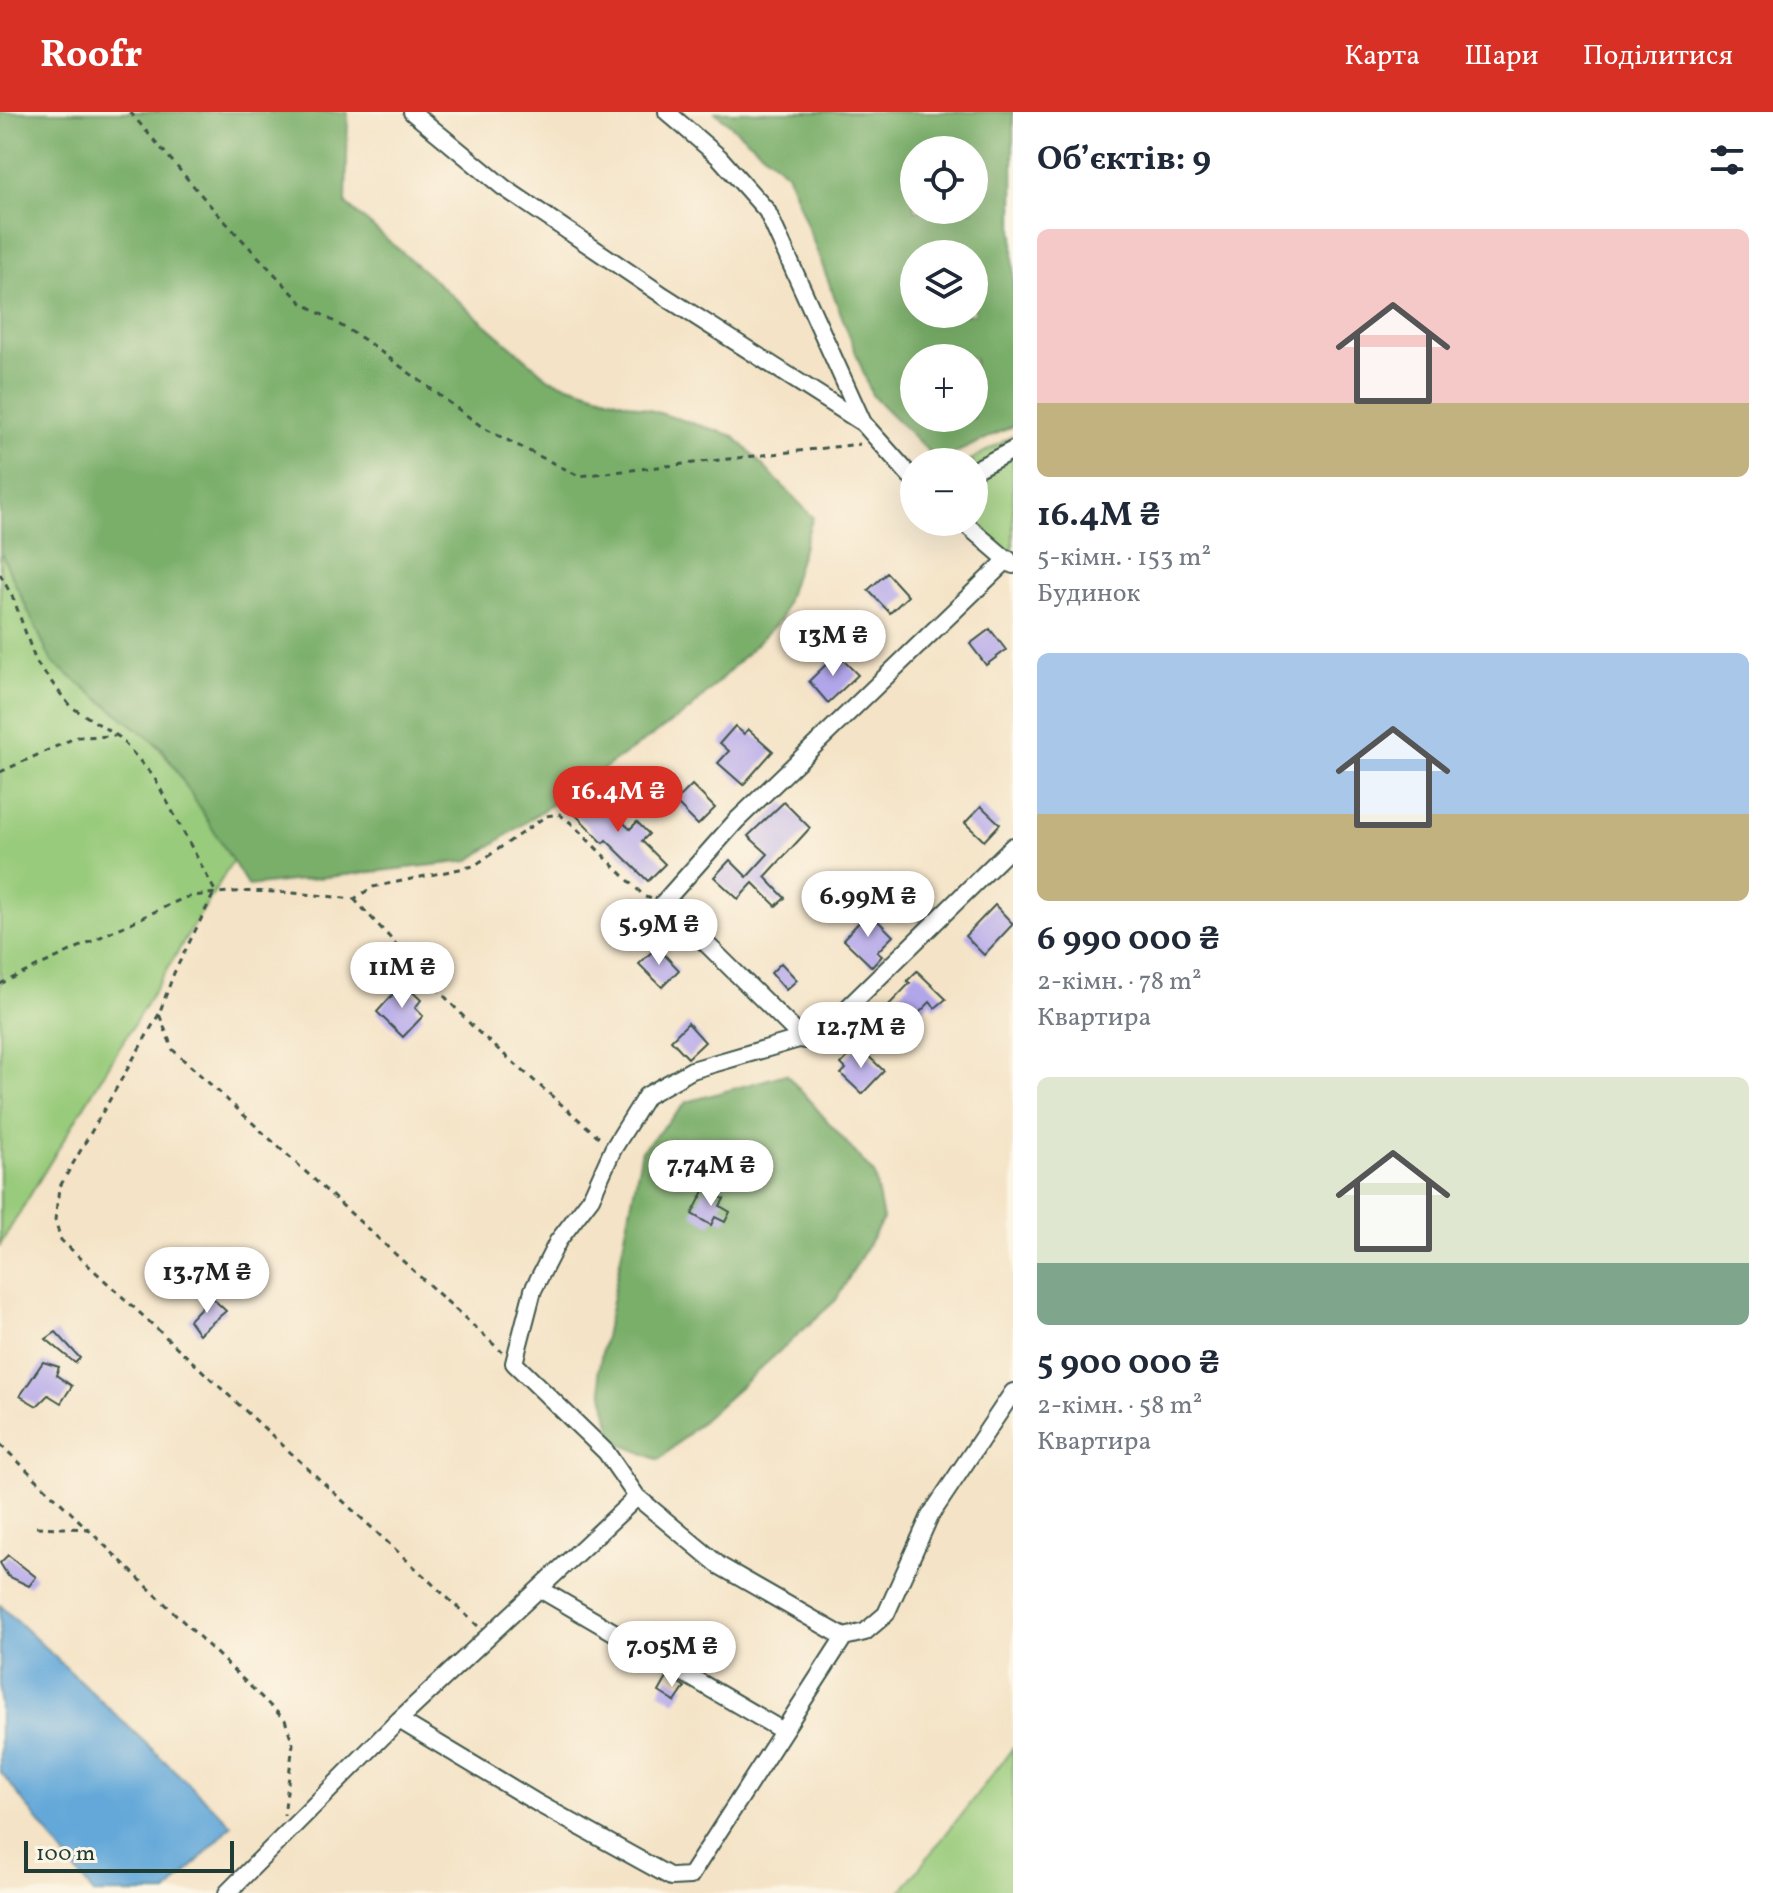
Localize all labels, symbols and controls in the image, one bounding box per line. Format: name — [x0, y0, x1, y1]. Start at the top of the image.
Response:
text: Roofr — [40, 30, 142, 83]
text: Карта — [1344, 37, 1420, 76]
text: Шари — [1464, 37, 1539, 76]
text: Поділитися — [1583, 37, 1733, 76]
map controls — [900, 136, 988, 536]
button: locate — [900, 136, 988, 224]
text: Об’єктів: 9 — [1037, 137, 1211, 184]
icon: filters — [1705, 138, 1749, 182]
button: layers — [900, 240, 988, 328]
icon: home — [1321, 281, 1465, 425]
button: + — [900, 344, 988, 432]
button: − — [900, 448, 988, 536]
text: 16.4M ₴ — [1037, 493, 1161, 540]
text: 5-кімн. · 153 m² — [1037, 540, 1211, 576]
text: Будинок — [1037, 576, 1140, 612]
pin: 13M ₴ — [777, 610, 889, 678]
text: 13M ₴ — [798, 618, 868, 654]
icon: home — [1321, 705, 1465, 849]
pin: 16.4M ₴ — [544, 766, 692, 834]
text: 16.4M ₴ — [571, 774, 665, 810]
pin: 6.99M ₴ — [794, 871, 942, 939]
text: 6.99M ₴ — [819, 879, 917, 915]
pin: 5.9M ₴ — [594, 899, 724, 967]
text: 5.9M ₴ — [619, 907, 699, 943]
text: 6 990 000 ₴ — [1037, 917, 1220, 964]
pin: 11M ₴ — [346, 942, 458, 1010]
text: 11M ₴ — [368, 950, 436, 986]
text: 2-кімн. · 78 m² — [1037, 964, 1202, 1000]
text: Квартира — [1037, 1000, 1151, 1036]
pin: 12.7M ₴ — [787, 1002, 935, 1070]
text: 12.7M ₴ — [816, 1010, 906, 1046]
icon: home — [1321, 1129, 1465, 1273]
pin: 7.74M ₴ — [637, 1140, 785, 1208]
text: 7.74M ₴ — [666, 1148, 756, 1184]
pin: 13.7M ₴ — [133, 1247, 281, 1315]
text: 13.7M ₴ — [162, 1255, 252, 1291]
text: 5 900 000 ₴ — [1037, 1341, 1220, 1388]
text: 2-кімн. · 58 m² — [1037, 1388, 1202, 1424]
text: Квартира — [1037, 1424, 1151, 1460]
pin: 7.05M ₴ — [598, 1621, 746, 1689]
text: 7.05M ₴ — [626, 1629, 718, 1665]
scale bar — [24, 1837, 234, 1873]
text: 100 m — [36, 1839, 95, 1870]

